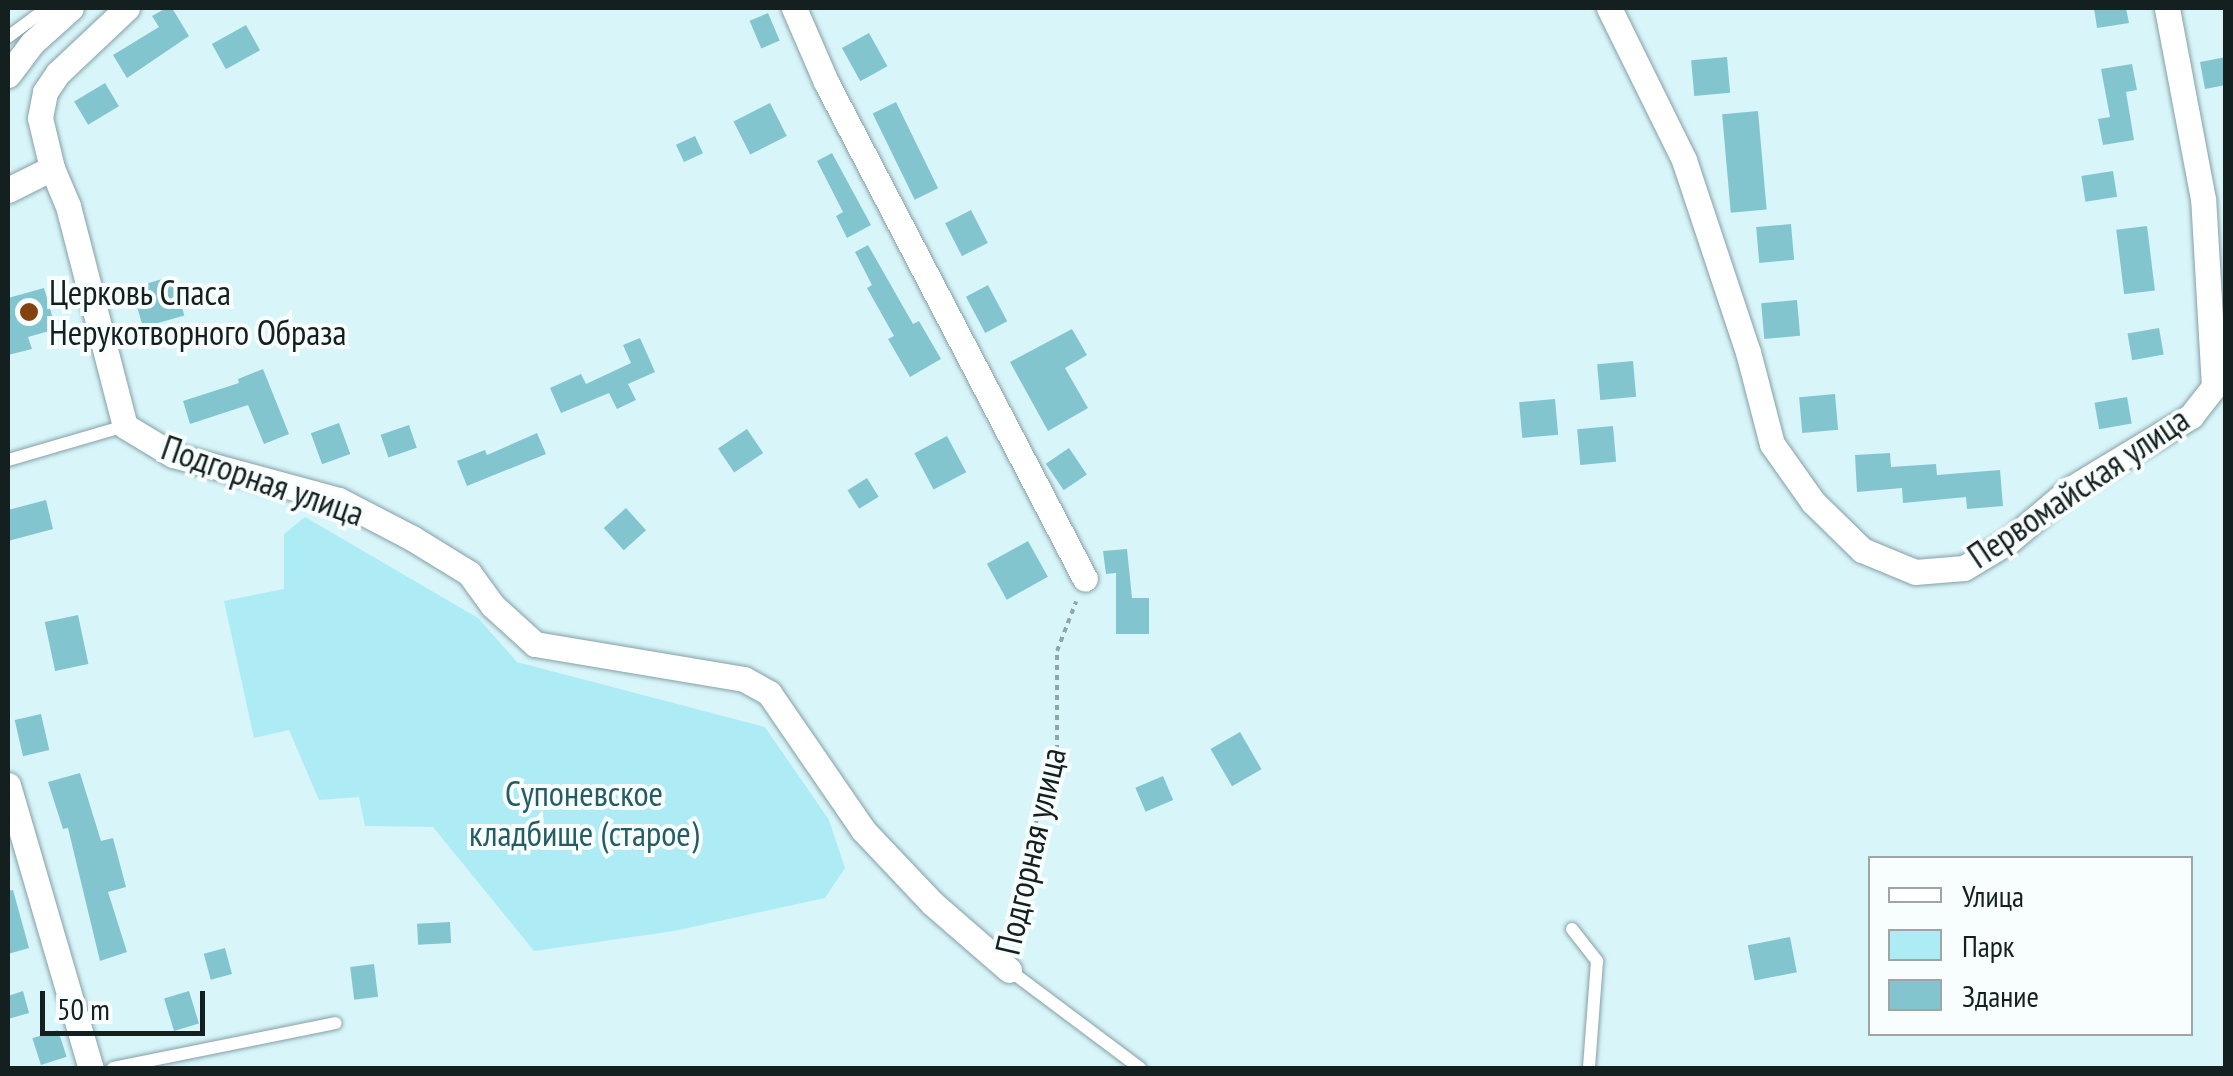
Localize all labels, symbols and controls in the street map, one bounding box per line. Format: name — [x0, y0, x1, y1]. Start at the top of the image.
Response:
place label: Церковь Спаса Нерукотворного Образа — [49, 271, 346, 353]
marker: Церковь Спаса Нерукотворного Образа — [18, 301, 40, 323]
street label: Первомайская улица — [1959, 398, 2197, 576]
street label: Подгорная улица — [156, 426, 370, 534]
street label: Подгорная улица — [986, 743, 1074, 959]
park label: Супоневское кладбище (старое) — [469, 772, 699, 854]
legend — [1868, 856, 2193, 1036]
text: Улица — [1962, 876, 2024, 915]
text: Парк — [1962, 926, 2014, 965]
scale bar — [45, 971, 210, 1033]
text: Здание — [1962, 976, 2039, 1015]
text: 50 m — [57, 989, 110, 1028]

